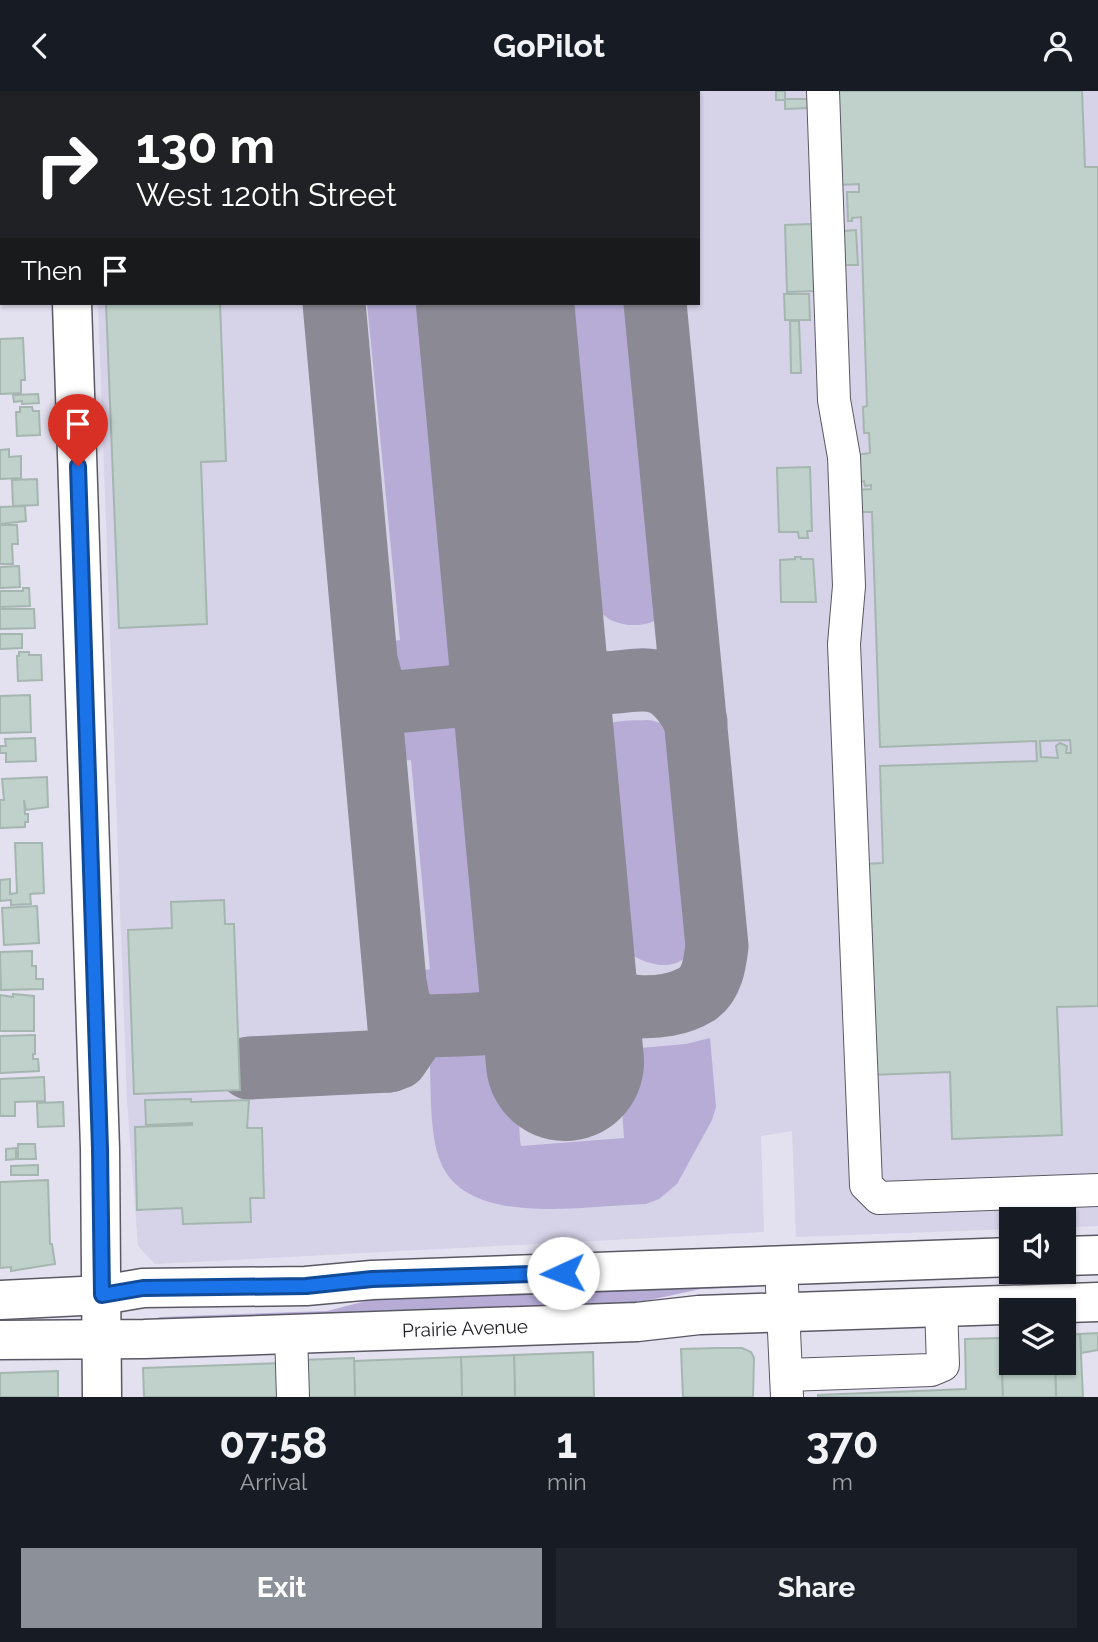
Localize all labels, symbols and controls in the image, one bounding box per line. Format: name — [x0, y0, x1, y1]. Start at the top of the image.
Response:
icon: back — [21, 27, 59, 65]
text: GoPilot — [493, 27, 605, 64]
icon: person — [1039, 27, 1077, 65]
text: 130 m — [136, 117, 275, 174]
icon: right — [21, 119, 112, 210]
text: West 120th Street — [136, 176, 397, 213]
icon: arrive — [96, 252, 134, 290]
text: Then — [21, 256, 82, 286]
pin — [48, 394, 108, 466]
icon: arrive — [59, 405, 97, 443]
map controls — [999, 1207, 1076, 1375]
button: sound — [999, 1207, 1076, 1284]
position arrow — [526, 1236, 600, 1310]
button: layers — [999, 1298, 1076, 1375]
street label: Prairie Avenue — [402, 1315, 528, 1341]
text: 07:58 — [219, 1419, 328, 1468]
text: 1 — [556, 1419, 577, 1468]
text: 370 — [806, 1419, 879, 1468]
text: Arrival — [240, 1468, 307, 1495]
text: min — [547, 1468, 587, 1495]
text: m — [832, 1468, 853, 1495]
button: Exit — [21, 1548, 542, 1628]
button: Share — [556, 1548, 1077, 1628]

